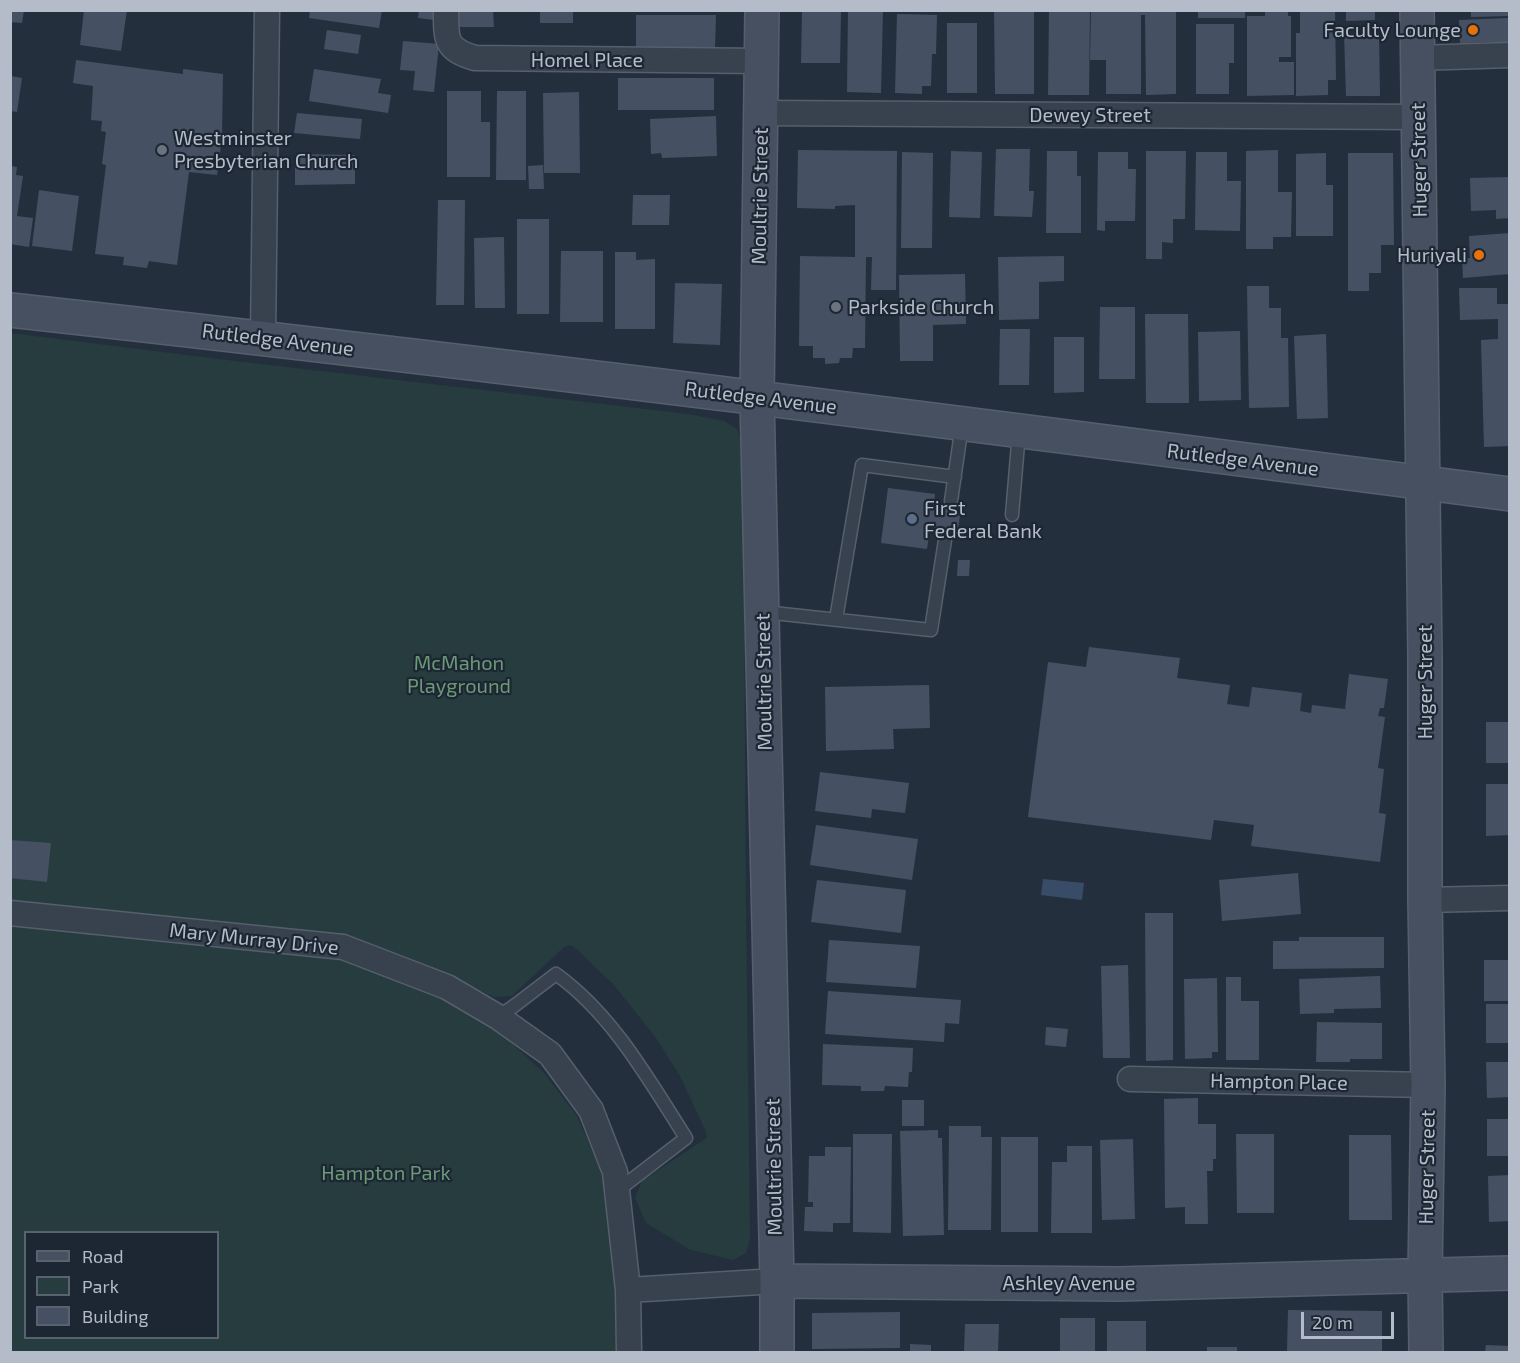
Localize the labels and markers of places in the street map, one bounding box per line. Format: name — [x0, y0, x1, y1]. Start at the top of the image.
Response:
place label: Faculty Lounge — [1324, 18, 1461, 42]
marker: Faculty Lounge — [1466, 23, 1480, 37]
place label: Westminster Presbyterian Church — [174, 126, 358, 173]
marker: Westminster Presbyterian Church — [155, 143, 169, 157]
place label: Huriyali — [1397, 243, 1467, 267]
marker: Huriyali — [1472, 248, 1486, 262]
place label: Parkside Church — [848, 295, 994, 319]
marker: Parkside Church — [829, 300, 843, 314]
place label: First Federal Bank — [924, 496, 1042, 543]
marker: First Federal Bank — [905, 512, 919, 526]

